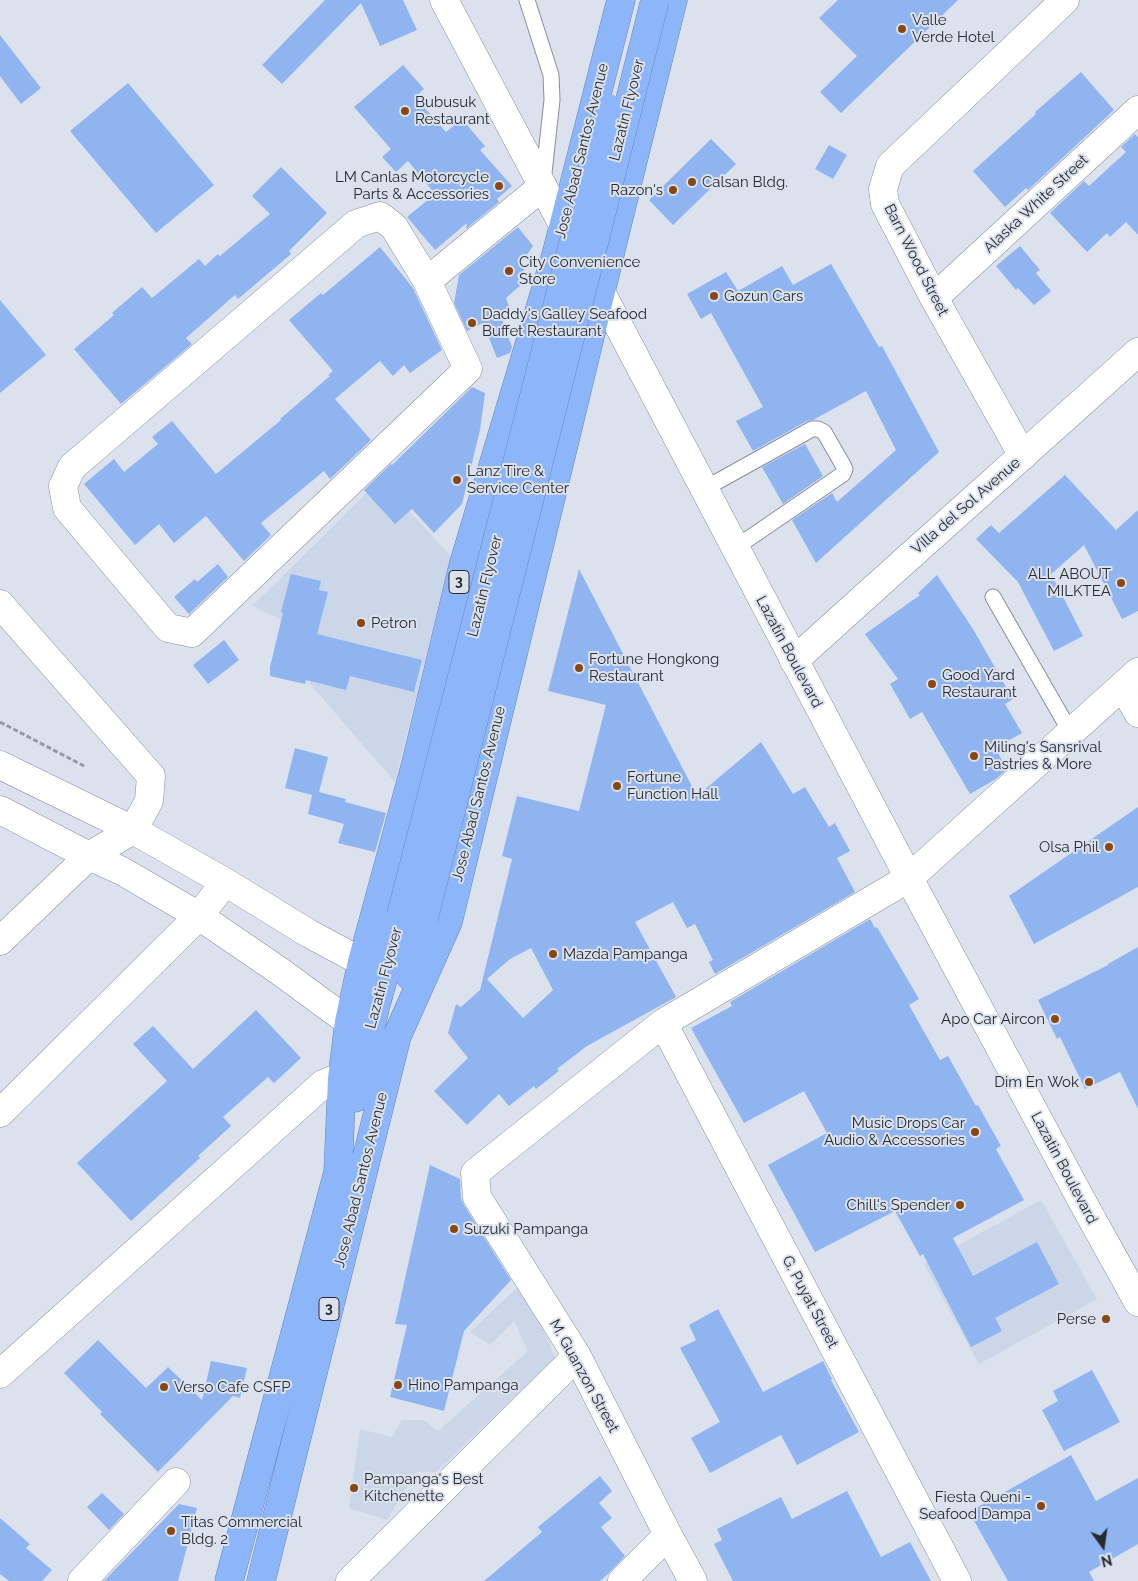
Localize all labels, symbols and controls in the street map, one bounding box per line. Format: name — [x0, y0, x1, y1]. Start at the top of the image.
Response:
place label: Valle Verde Hotel — [912, 11, 995, 46]
marker: Valle Verde Hotel — [896, 23, 908, 35]
street label: Lazatin Flyover — [606, 57, 648, 163]
street label: Jose Abad Santos Avenue — [551, 61, 613, 241]
place label: Bubusuk Restaurant — [415, 93, 490, 128]
marker: Bubusuk Restaurant — [399, 105, 411, 117]
street label: Alaska White Street — [980, 151, 1092, 257]
place label: LM Canlas Motorcycle Parts & Accessories — [335, 168, 489, 203]
place label: Calsan Bldg. — [702, 173, 788, 191]
marker: Calsan Bldg. — [686, 176, 698, 188]
marker: LM Canlas Motorcycle Parts & Accessories — [493, 180, 505, 192]
place label: Razon's — [610, 181, 663, 199]
marker: Razon's — [667, 184, 679, 196]
street label: Barn Wood Street — [880, 201, 952, 319]
place label: City Convenience Store — [519, 253, 640, 288]
marker: City Convenience Store — [503, 265, 515, 277]
place label: Gozun Cars — [724, 287, 803, 305]
marker: Gozun Cars — [708, 290, 720, 302]
place label: Daddy's Galley Seafood Buffet Restaurant — [482, 305, 647, 340]
marker: Daddy's Galley Seafood Buffet Restaurant — [466, 317, 478, 329]
street label: Villa del Sol Avenue — [908, 454, 1024, 558]
place label: Lanz Tire & Service Center — [467, 462, 569, 497]
marker: Lanz Tire & Service Center — [451, 474, 463, 486]
street label: Lazatin Flyover — [464, 533, 506, 639]
place label: ALL ABOUT MILKTEA — [1028, 565, 1111, 600]
road number: 3 — [449, 570, 469, 594]
marker: ALL ABOUT MILKTEA — [1115, 577, 1127, 589]
street label: Lazatin Boulevard — [752, 593, 826, 711]
place label: Petron — [371, 614, 417, 632]
marker: Petron — [355, 617, 367, 629]
place label: Fortune Hongkong Restaurant — [589, 650, 719, 685]
marker: Fortune Hongkong Restaurant — [573, 662, 585, 674]
place label: Good Yard Restaurant — [942, 666, 1017, 701]
marker: Good Yard Restaurant — [926, 678, 938, 690]
street label: Jose Abad Santos Avenue — [448, 704, 510, 884]
place label: Miling's Sansrival Pastries & More — [984, 738, 1102, 773]
marker: Miling's Sansrival Pastries & More — [968, 750, 980, 762]
place label: Fortune Function Hall — [627, 768, 718, 803]
marker: Fortune Function Hall — [611, 780, 623, 792]
place label: Olsa Phil — [1039, 838, 1099, 856]
marker: Olsa Phil — [1103, 841, 1115, 853]
street label: Lazatin Flyover — [362, 925, 406, 1031]
place label: Mazda Pampanga — [563, 945, 688, 963]
marker: Mazda Pampanga — [547, 948, 559, 960]
place label: Apo Car Aircon — [941, 1010, 1045, 1028]
marker: Apo Car Aircon — [1049, 1013, 1061, 1025]
place label: Dim En Wok — [994, 1073, 1079, 1091]
marker: Dim En Wok — [1083, 1076, 1095, 1088]
street label: Jose Abad Santos Avenue — [330, 1090, 392, 1270]
street label: Lazatin Boulevard — [1027, 1109, 1101, 1227]
place label: Music Drops Car Audio & Accessories — [824, 1114, 965, 1149]
marker: Music Drops Car Audio & Accessories — [969, 1126, 981, 1138]
place label: Chill's Spender — [847, 1196, 950, 1214]
marker: Chill's Spender — [954, 1199, 966, 1211]
place label: Suzuki Pampanga — [464, 1220, 588, 1238]
marker: Suzuki Pampanga — [448, 1223, 460, 1235]
street label: G. Puyat Street — [778, 1253, 842, 1351]
road number: 3 — [319, 1298, 339, 1320]
place label: Perse — [1057, 1310, 1096, 1328]
marker: Perse — [1100, 1313, 1112, 1325]
street label: M. Guanzon Street — [545, 1316, 623, 1436]
place label: Hino Pampanga — [408, 1376, 519, 1394]
place label: Verso Cafe CSFP — [174, 1378, 291, 1396]
marker: Hino Pampanga — [392, 1379, 404, 1391]
marker: Verso Cafe CSFP — [158, 1381, 170, 1393]
place label: Pampanga's Best Kitchenette — [364, 1470, 484, 1505]
marker: Pampanga's Best Kitchenette — [348, 1482, 360, 1494]
place label: Fiesta Queni - Seafood Dampa — [919, 1488, 1031, 1523]
marker: Fiesta Queni - Seafood Dampa — [1035, 1500, 1047, 1512]
place label: Titas Commercial Bldg. 2 — [181, 1513, 302, 1548]
north arrow — [1078, 1521, 1128, 1571]
marker: Titas Commercial Bldg. 2 — [165, 1525, 177, 1537]
text: N — [1100, 1551, 1114, 1570]

